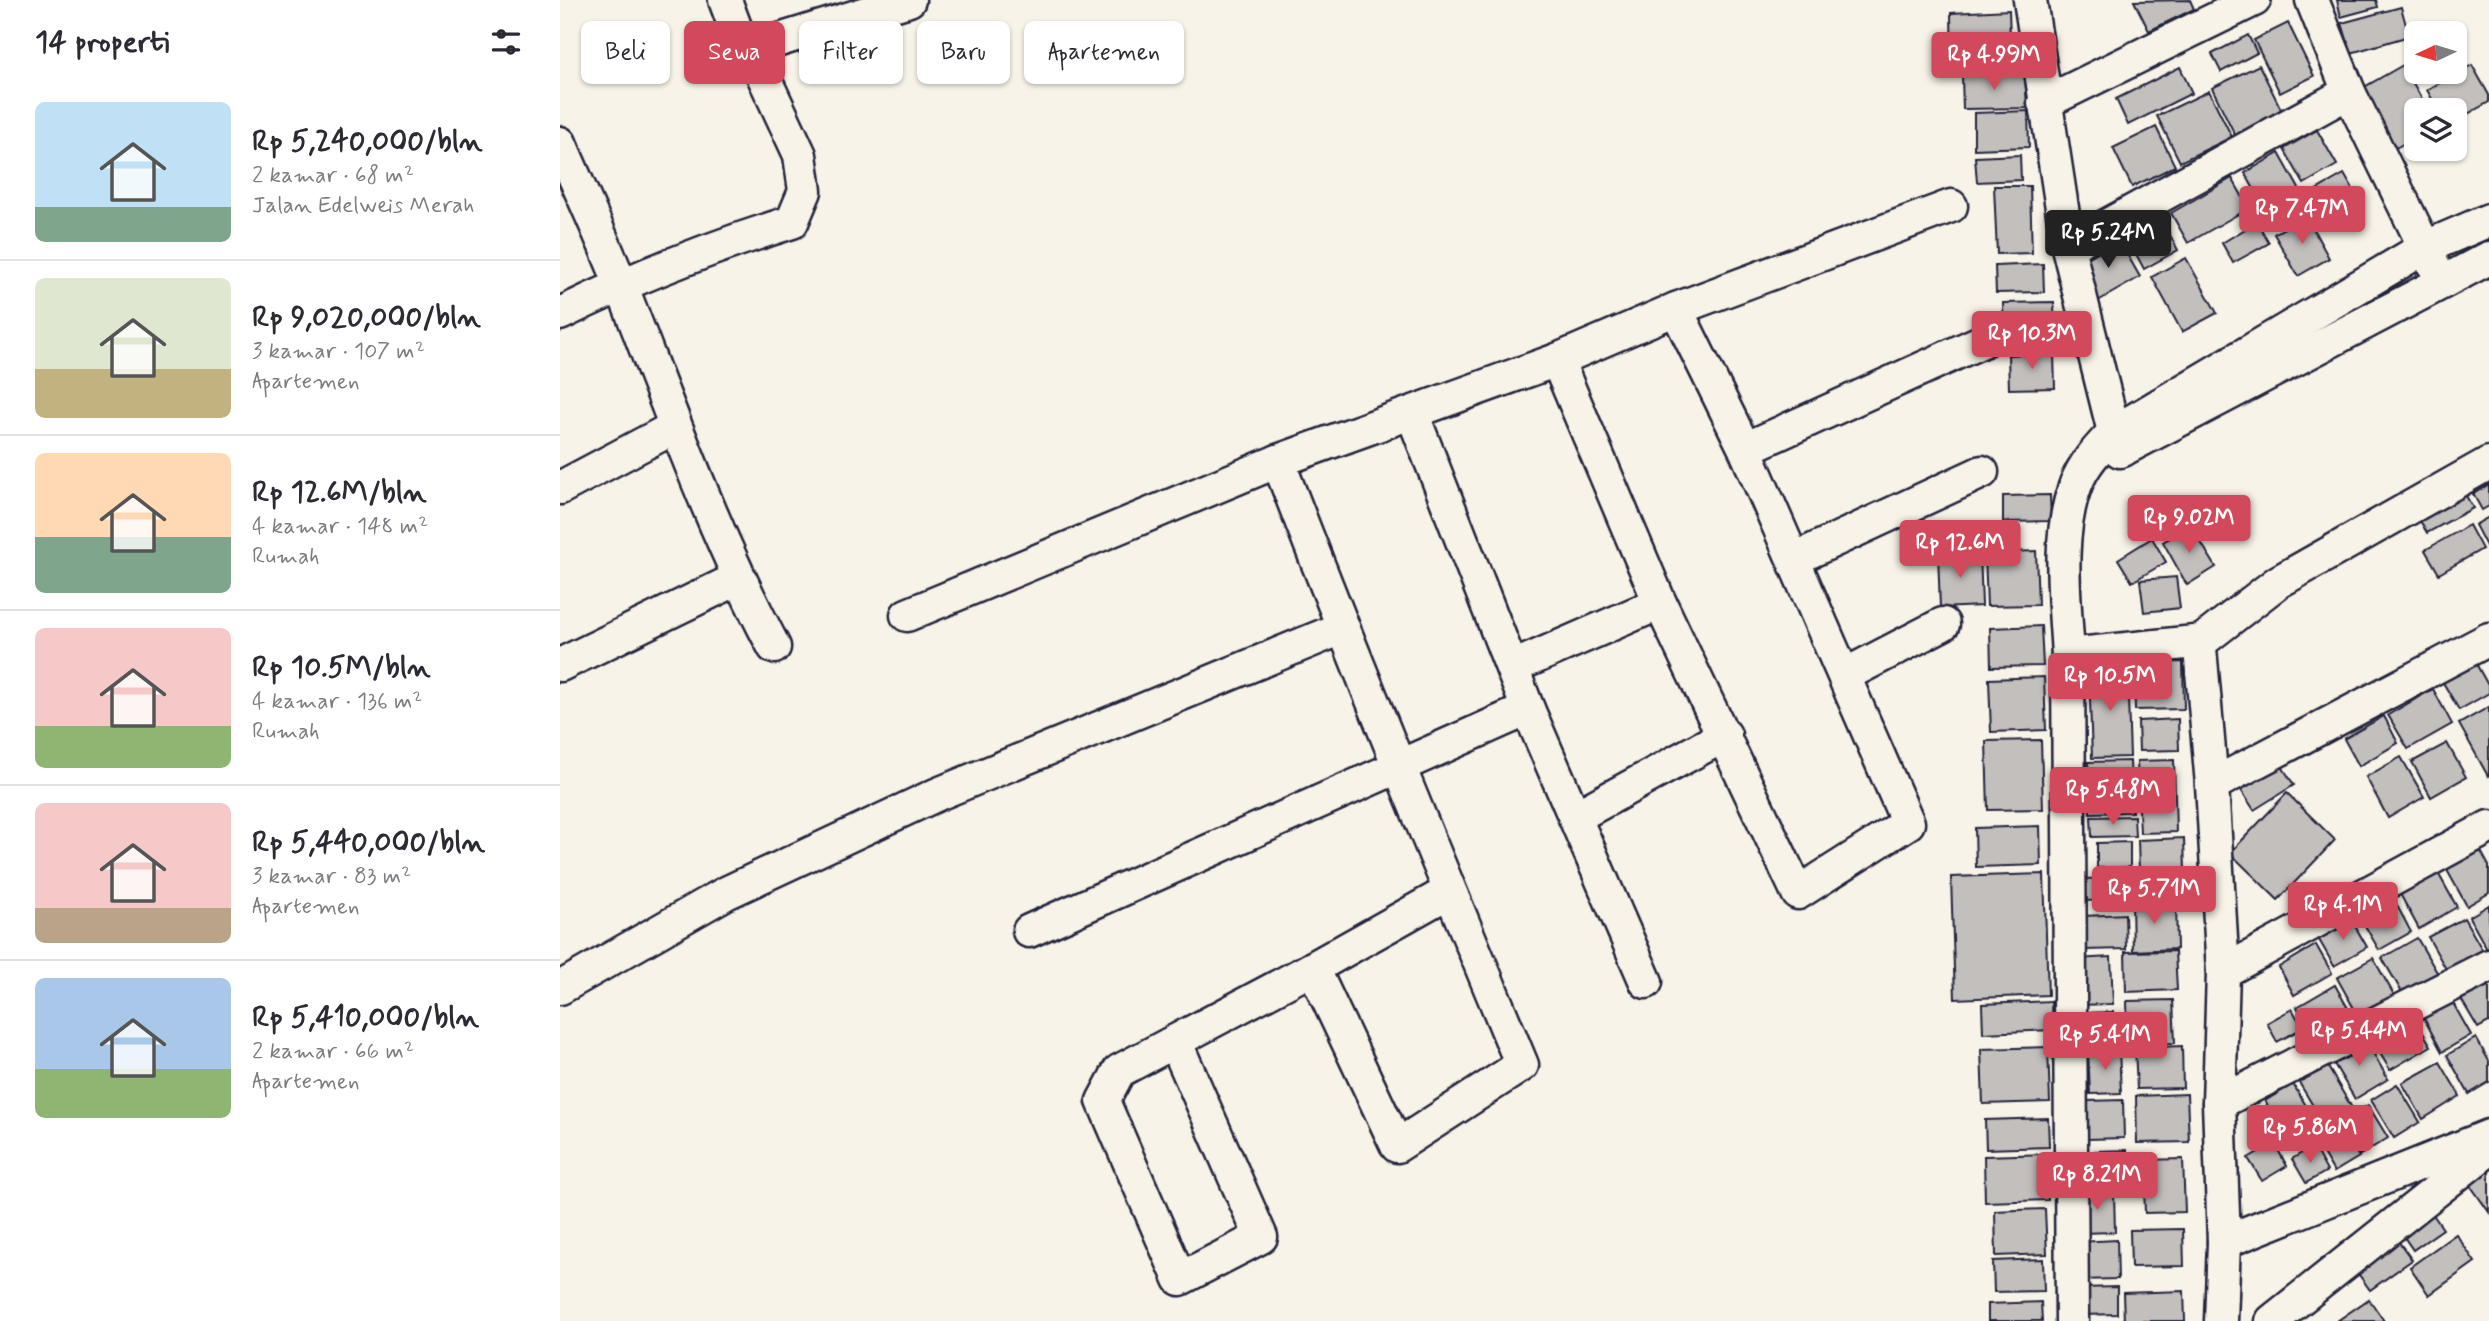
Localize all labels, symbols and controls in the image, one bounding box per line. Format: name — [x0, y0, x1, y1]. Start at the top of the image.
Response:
chip: Beli — [581, 21, 670, 84]
chip: Sewa — [684, 21, 785, 84]
chip: Filter — [799, 21, 903, 84]
chip: Baru — [917, 21, 1010, 84]
chip: Apartemen — [1024, 21, 1184, 84]
north arrow — [2404, 21, 2468, 84]
map controls — [2404, 21, 2467, 161]
text: 14 properti — [35, 23, 169, 62]
icon: filters — [487, 23, 525, 61]
pin: Rp 4.99M — [1922, 32, 2066, 92]
text: Rp 4.99M — [1947, 40, 2041, 70]
button: layers — [2404, 98, 2467, 161]
text: Rp 5,240,000/bln — [252, 122, 483, 161]
icon: home — [91, 130, 175, 214]
text: 2 kamar · 68 m² — [252, 161, 414, 191]
pin: Rp 7.47M — [2230, 187, 2374, 246]
text: Jalan Edelweis Merah — [252, 191, 475, 221]
text: Rp 7.47M — [2255, 194, 2349, 224]
pin: Rp 5.24M — [2036, 210, 2180, 270]
text: Rp 5.24M — [2061, 218, 2155, 248]
text: Rp 9,020,000/bln — [252, 298, 481, 337]
icon: home — [91, 306, 175, 390]
pin: Rp 10.3M — [1960, 312, 2104, 371]
text: Rp 10.3M — [1988, 319, 2076, 349]
text: 3 kamar · 107 m² — [252, 337, 425, 367]
text: Apartemen — [252, 367, 360, 397]
text: Rp 12.6M/bln — [252, 473, 427, 512]
icon: home — [91, 481, 175, 565]
pin: Rp 9.02M — [2117, 496, 2261, 555]
text: Rp 9.02M — [2144, 503, 2234, 533]
text: 4 kamar · 148 m² — [252, 512, 428, 542]
pin: Rp 12.6M — [1888, 520, 2032, 580]
text: Rp 12.6M — [1916, 528, 2004, 558]
text: Rumah — [252, 542, 320, 572]
text: Rp 10.5M/bln — [252, 648, 431, 687]
pin: Rp 10.5M — [2038, 654, 2182, 713]
icon: home — [91, 656, 175, 740]
text: Rp 10.5M — [2064, 661, 2156, 691]
text: 4 kamar · 136 m² — [252, 687, 422, 717]
text: Rumah — [252, 717, 320, 747]
pin: Rp 5.48M — [2041, 768, 2185, 827]
text: Rp 5.48M — [2066, 775, 2160, 805]
text: Rp 5,440,000/bln — [252, 823, 485, 862]
icon: home — [91, 831, 175, 915]
text: 3 kamar · 83 m² — [252, 862, 411, 892]
pin: Rp 5.71M — [2082, 866, 2226, 926]
text: Rp 5.71M — [2108, 874, 2200, 904]
pin: Rp 4.1M — [2278, 883, 2408, 942]
text: Rp 4.1M — [2304, 890, 2382, 920]
text: Apartemen — [252, 892, 360, 922]
text: Rp 5,410,000/bln — [252, 998, 479, 1037]
icon: home — [91, 1006, 175, 1090]
pin: Rp 5.44M — [2287, 1009, 2431, 1068]
pin: Rp 5.41M — [2033, 1012, 2177, 1072]
text: Rp 5.44M — [2311, 1016, 2407, 1046]
text: Rp 5.41M — [2059, 1020, 2151, 1050]
text: 2 kamar · 66 m² — [252, 1037, 414, 1067]
text: Apartemen — [252, 1067, 360, 1097]
pin: Rp 5.86M — [2238, 1106, 2382, 1165]
text: Rp 5.86M — [2263, 1113, 2357, 1143]
pin: Rp 8.21M — [2025, 1152, 2169, 1212]
text: Rp 8.21M — [2053, 1160, 2141, 1190]

